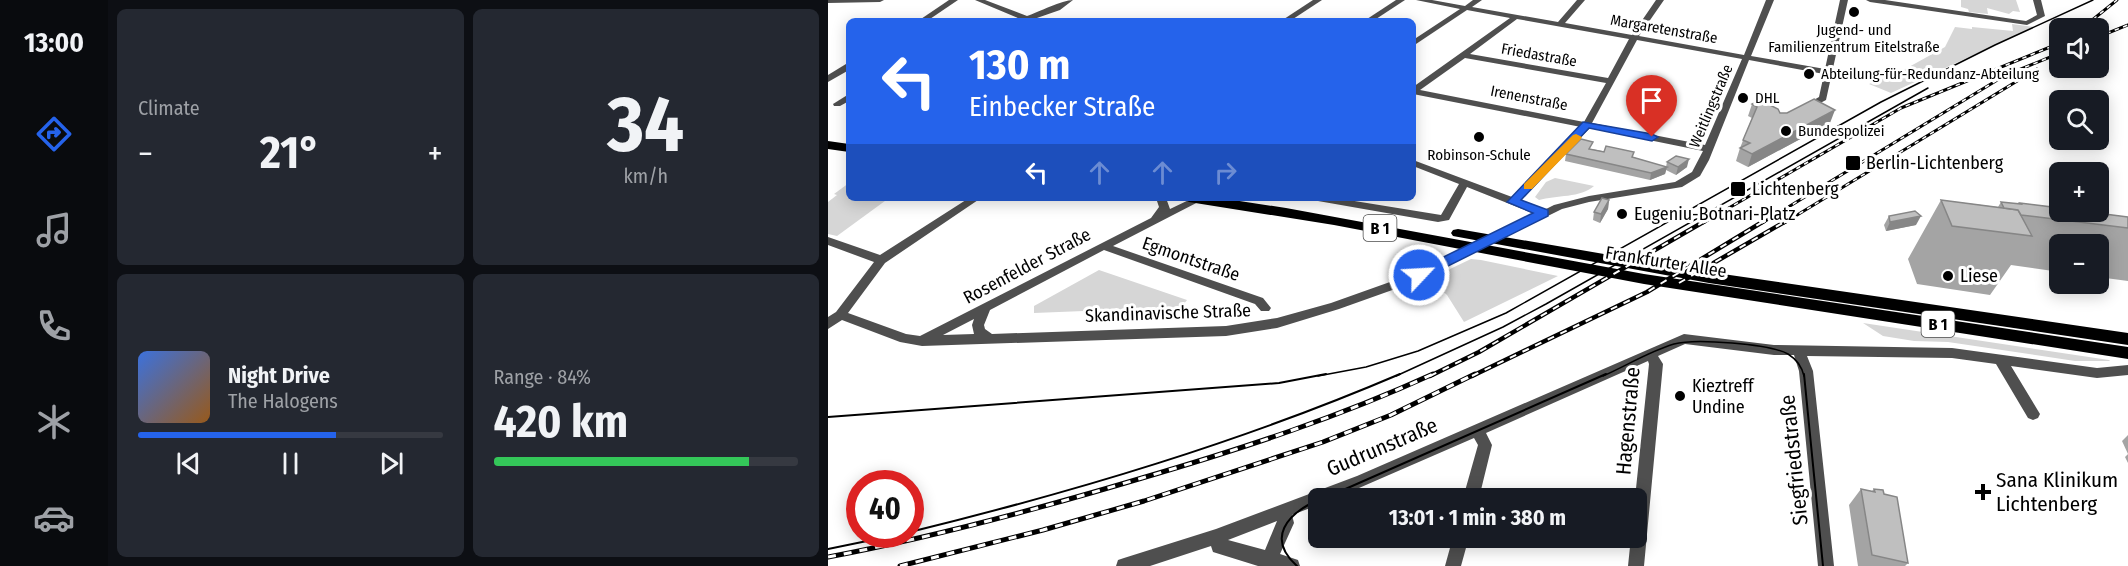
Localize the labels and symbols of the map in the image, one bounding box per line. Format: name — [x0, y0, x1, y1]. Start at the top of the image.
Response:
marker: Jugend- und Familienzentrum Eitelstraße — [1847, 5, 1861, 19]
street label: Margaretenstraße — [1609, 11, 1719, 47]
place label: Jugend- und Familienzentrum Eitelstraße — [1768, 21, 1940, 56]
street label: Friedastraße — [1500, 39, 1578, 71]
street label: Weitlingstraße — [1685, 62, 1737, 150]
place label: Abteilung-für-Redundanz-Abteilung — [1821, 65, 2039, 83]
marker: Abteilung-für-Redundanz-Abteilung — [1802, 67, 1816, 81]
pin — [1626, 75, 1677, 137]
street label: Irenenstraße — [1489, 82, 1569, 114]
place label: DHL — [1755, 89, 1780, 107]
marker: DHL — [1736, 91, 1750, 105]
place label: Bundespolizei — [1798, 122, 1884, 140]
marker: Bundespolizei — [1779, 124, 1793, 138]
marker: Robinson-Schule — [1472, 130, 1486, 144]
place label: Robinson-Schule — [1427, 146, 1531, 164]
place label: Berlin-Lichtenberg — [1866, 152, 2004, 174]
marker: Berlin-Lichtenberg — [1844, 154, 1862, 172]
place label: Lichtenberg — [1752, 178, 1839, 200]
marker: Lichtenberg — [1729, 180, 1747, 198]
place label: Eugeniu-Botnari-Platz — [1634, 203, 1795, 225]
marker: Eugeniu-Botnari-Platz — [1615, 207, 1629, 221]
road number: B 1 — [1364, 215, 1396, 241]
street label: Rosenfelder Straße — [960, 223, 1094, 309]
street label: Egmontstraße — [1139, 232, 1243, 286]
street label: Frankfurter Allee — [1604, 242, 1728, 282]
position arrow — [1387, 243, 1451, 307]
place label: Liese — [1960, 265, 1998, 287]
marker: Liese — [1941, 269, 1955, 283]
street label: Skandinavische Straße — [1085, 299, 1251, 327]
road number: B 1 — [1922, 311, 1954, 337]
street label: Hagenstraße — [1610, 366, 1646, 476]
place label: Kieztreff Undine — [1692, 375, 1755, 418]
marker: Kieztreff Undine — [1673, 389, 1687, 403]
street label: Siegfriedstraße — [1774, 393, 1814, 527]
street label: Gudrunstraße — [1323, 412, 1441, 482]
place label: Sana Klinikum Lichtenberg — [1996, 467, 2118, 517]
speed limit sign: 40 — [846, 470, 924, 548]
marker: Sana Klinikum Lichtenberg — [1974, 483, 1992, 501]

